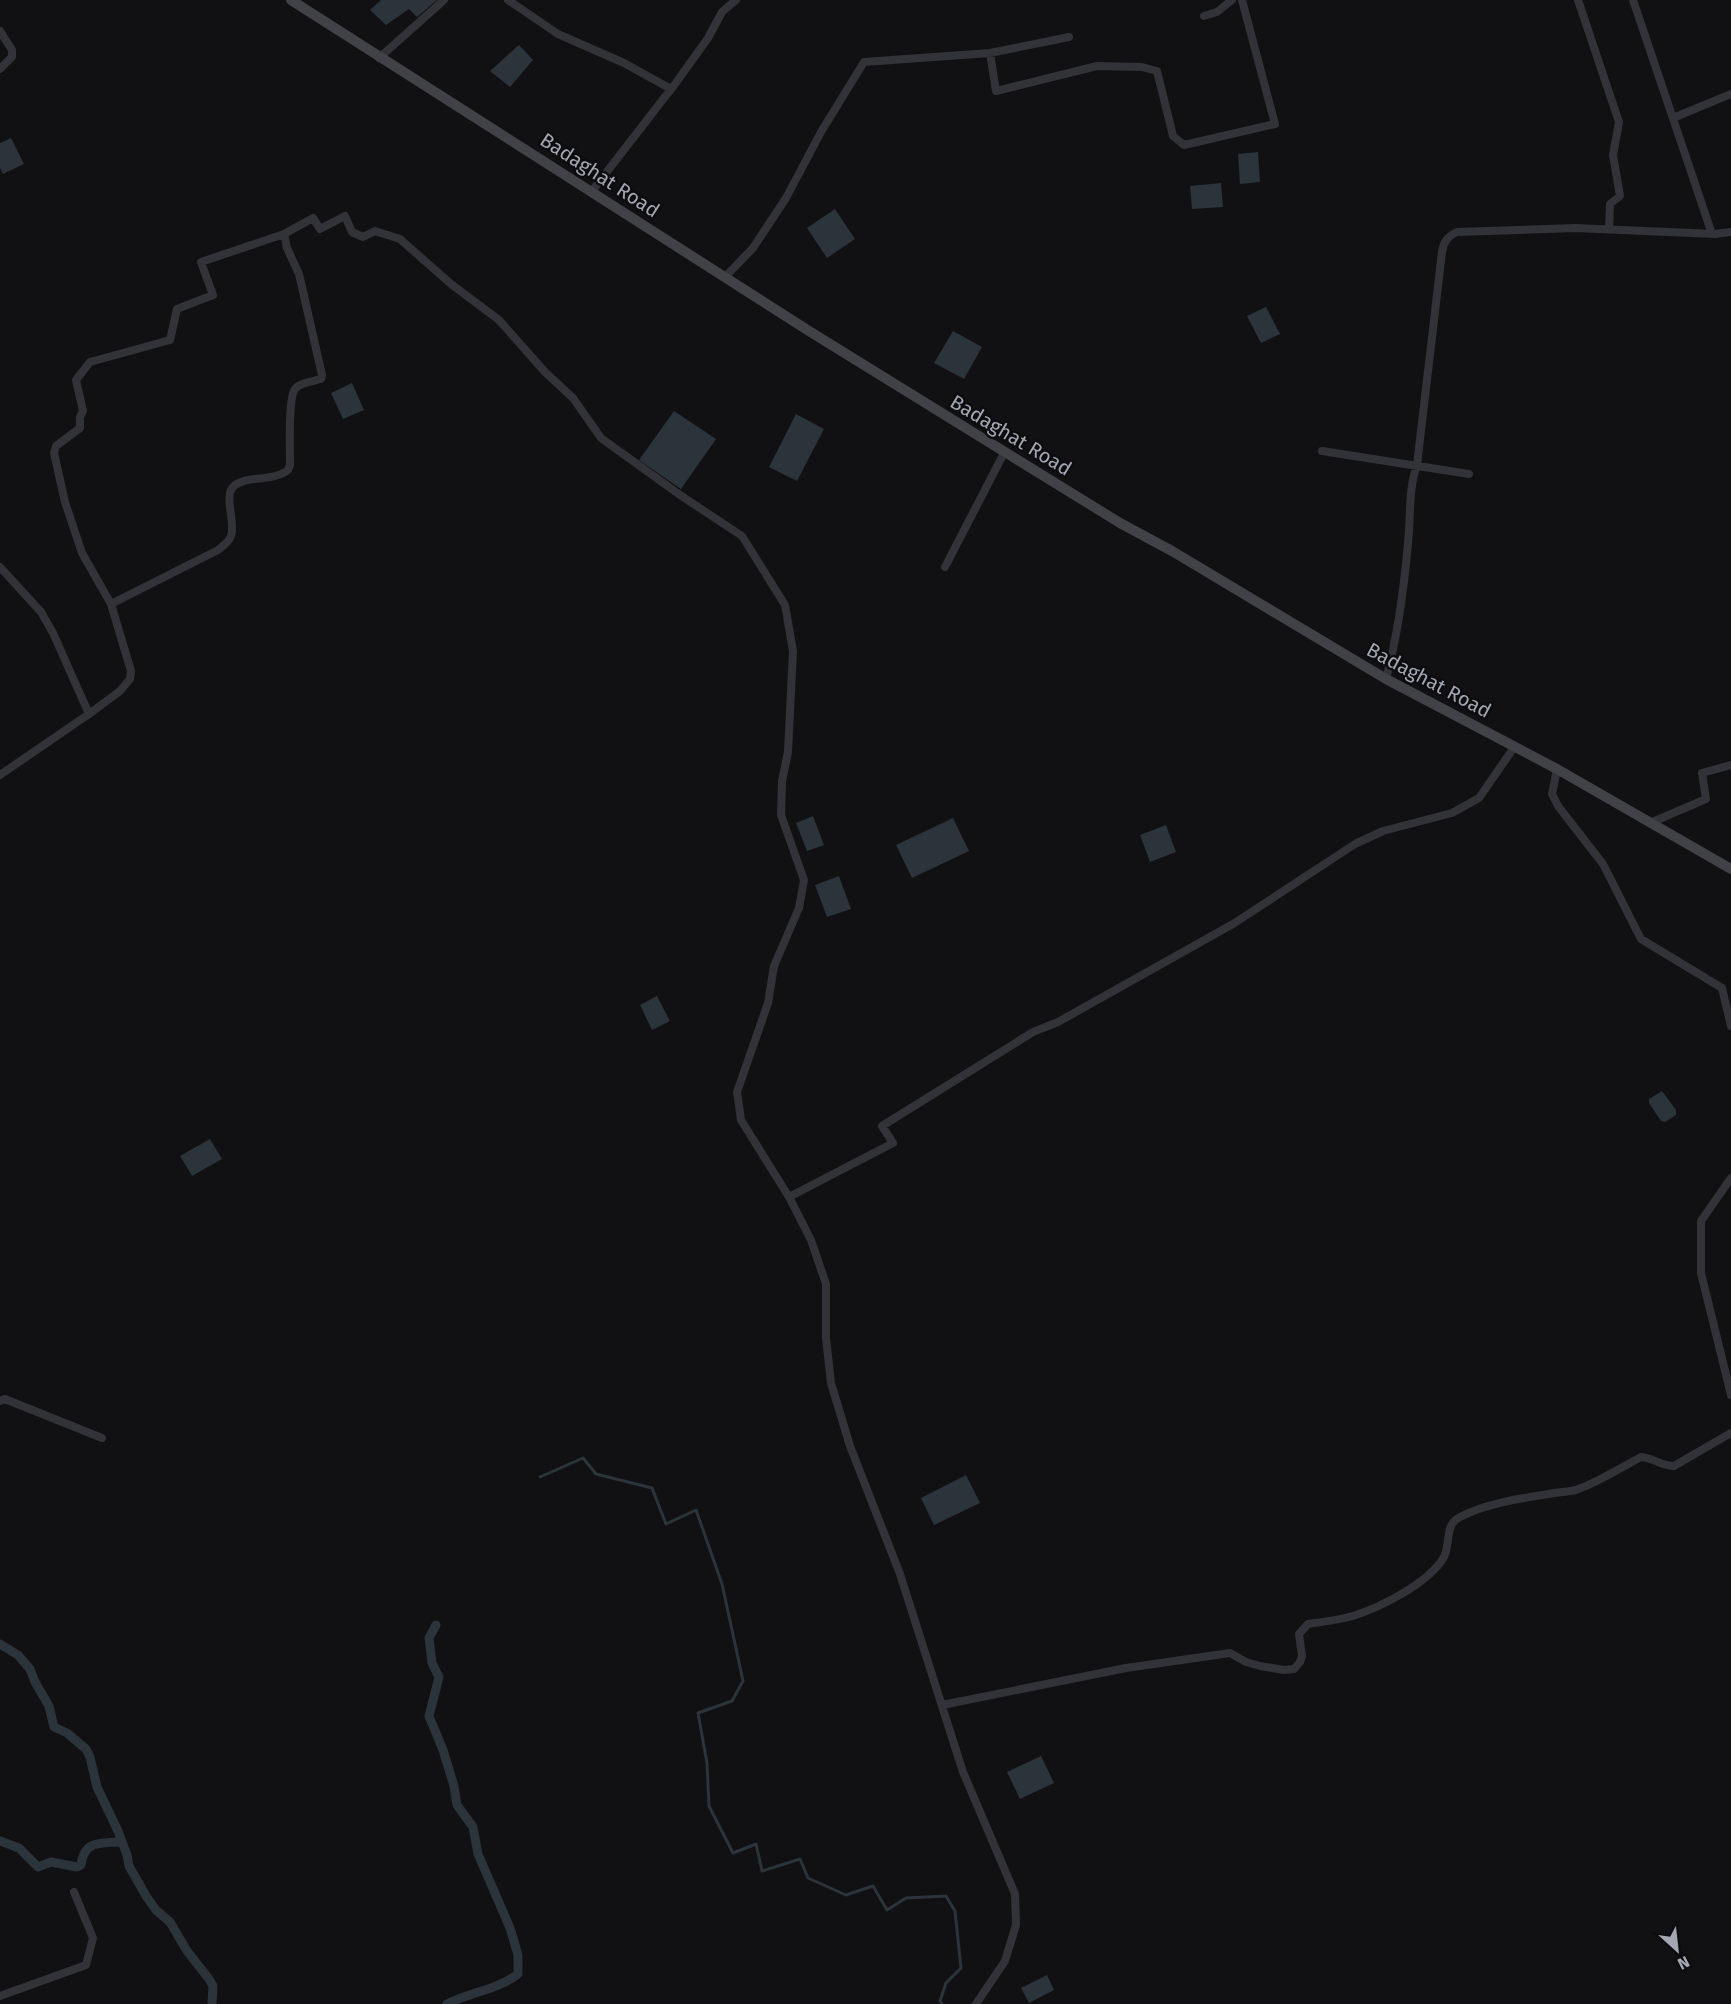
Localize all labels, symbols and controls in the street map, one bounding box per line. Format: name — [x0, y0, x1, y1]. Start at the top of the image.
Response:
street label: Badaghat Road — [536, 128, 664, 222]
street label: Badaghat Road — [946, 389, 1076, 481]
street label: Badaghat Road — [1363, 637, 1495, 723]
north arrow — [1647, 1920, 1707, 1980]
text: N — [1675, 1952, 1693, 1974]

